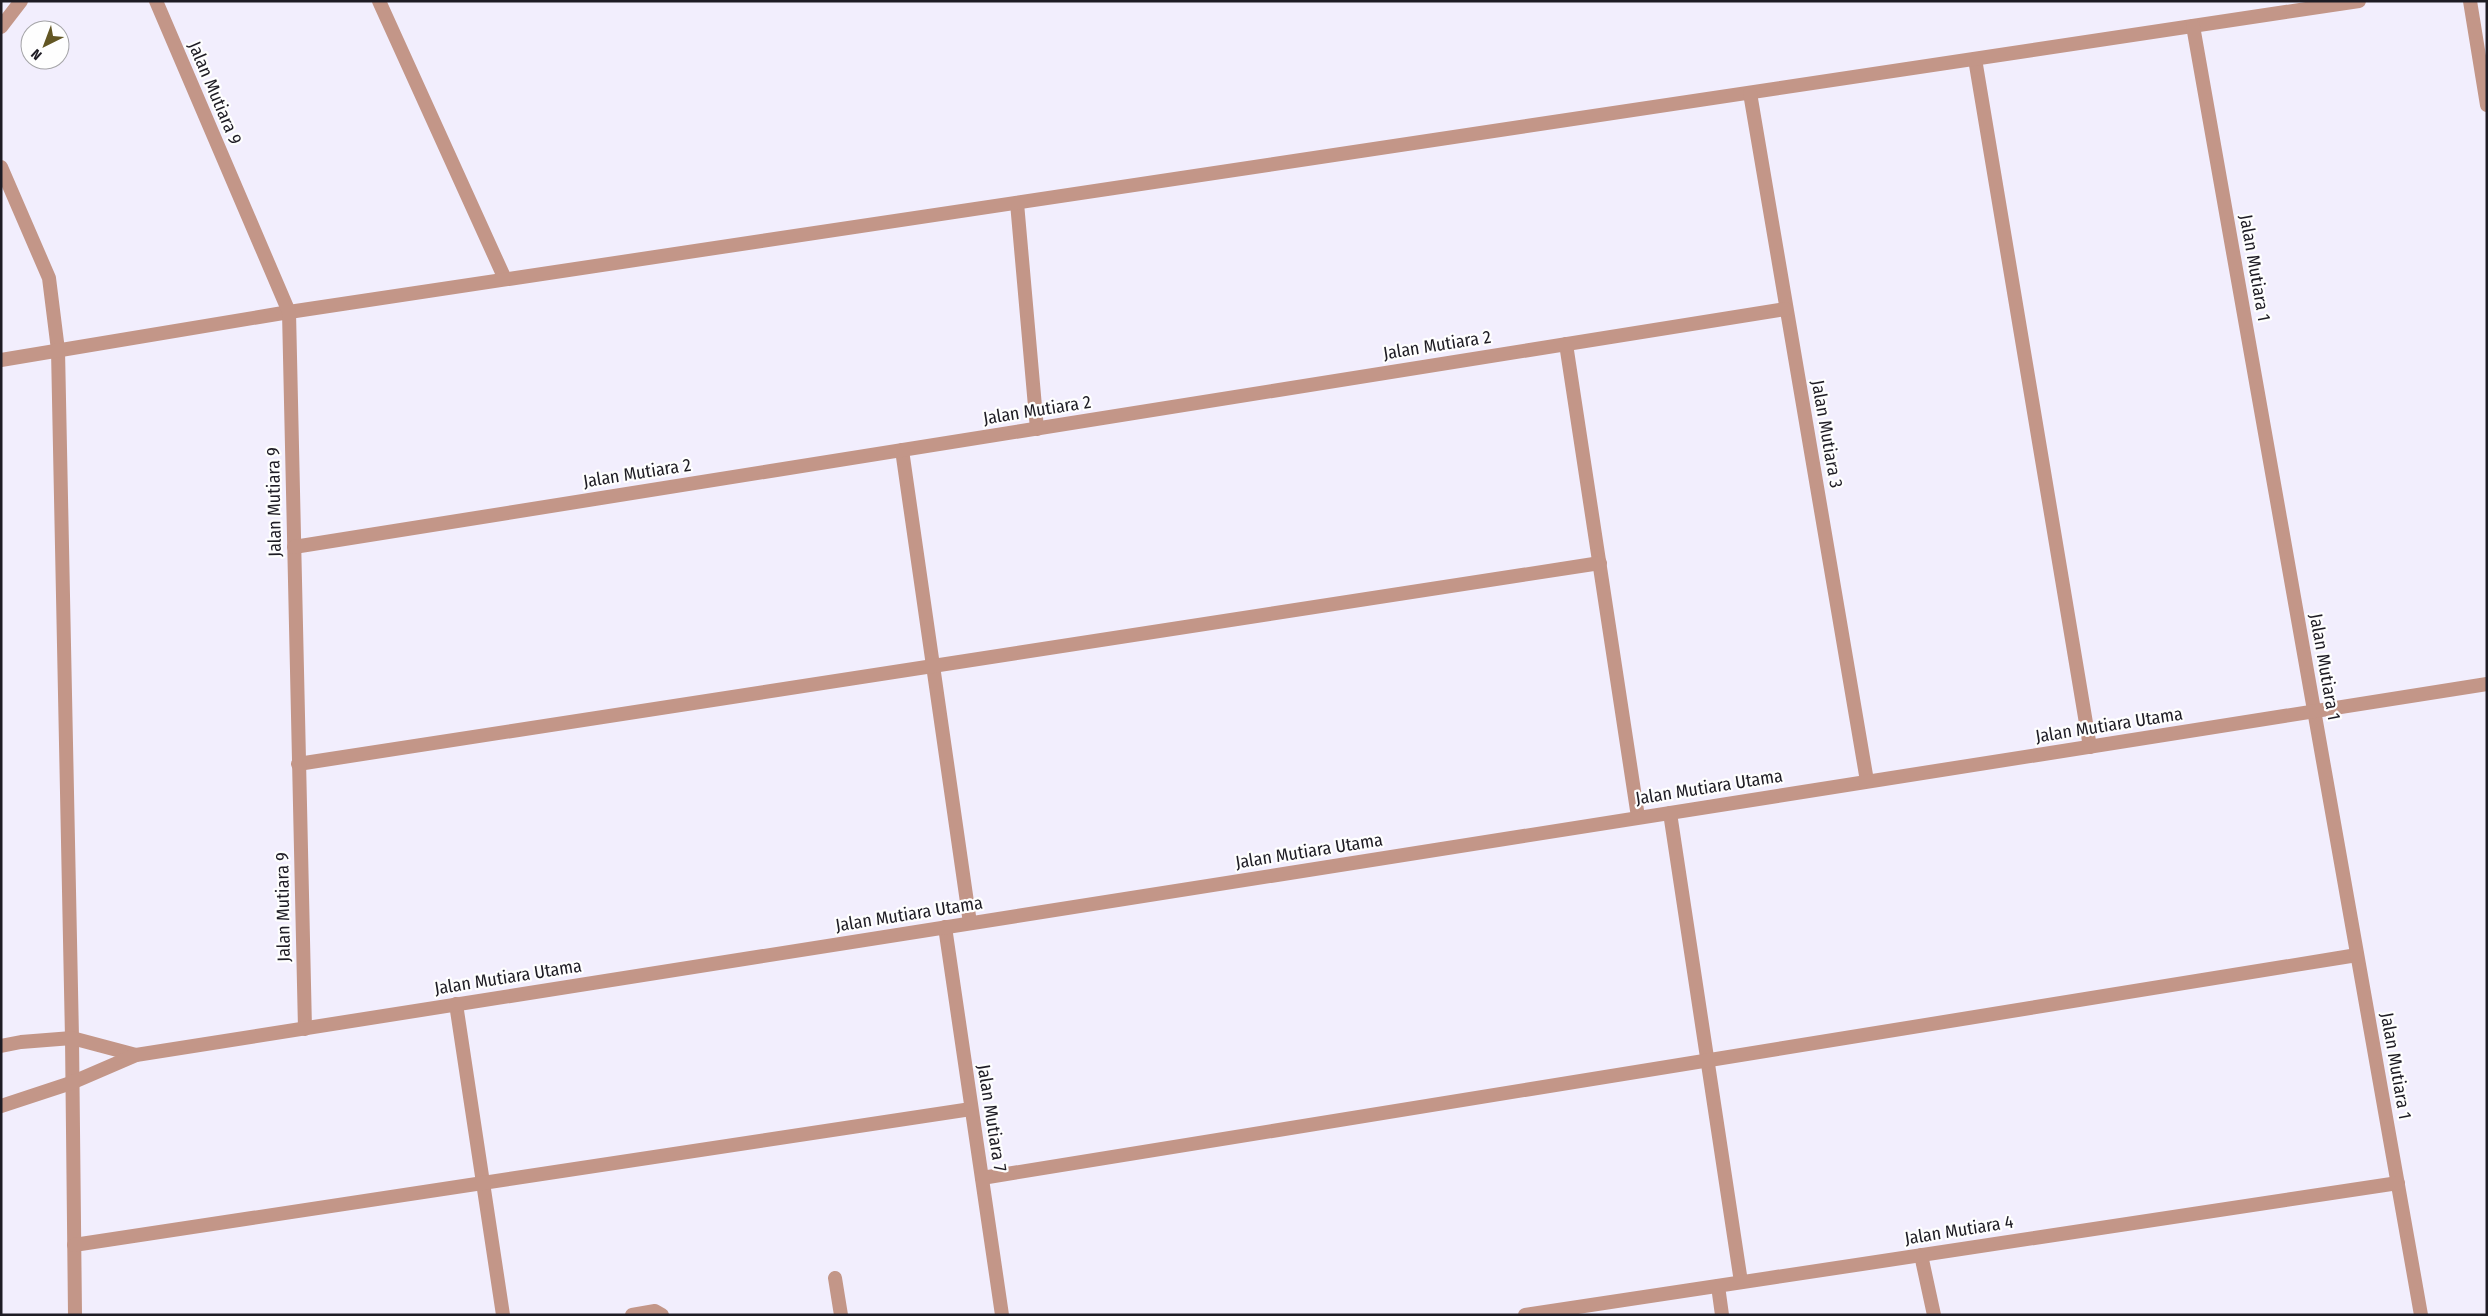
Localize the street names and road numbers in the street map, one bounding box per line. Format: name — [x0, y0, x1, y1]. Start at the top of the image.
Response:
street label: Jalan Mutiara 9 — [183, 38, 247, 148]
street label: Jalan Mutiara 1 — [2235, 213, 2275, 323]
street label: Jalan Mutiara 2 — [1381, 326, 1493, 364]
street label: Jalan Mutiara 3 — [1807, 378, 1847, 490]
street label: Jalan Mutiara 2 — [981, 391, 1093, 429]
street label: Jalan Mutiara 9 — [262, 447, 286, 557]
street label: Jalan Mutiara 2 — [581, 454, 693, 492]
street label: Jalan Mutiara 1 — [2305, 612, 2345, 722]
street label: Jalan Mutiara Utama — [2034, 702, 2184, 748]
street label: Jalan Mutiara Utama — [1634, 764, 1784, 810]
street label: Jalan Mutiara Utama — [1234, 828, 1384, 874]
street label: Jalan Mutiara 9 — [271, 852, 295, 962]
street label: Jalan Mutiara Utama — [834, 891, 984, 937]
street label: Jalan Mutiara Utama — [433, 954, 583, 1000]
street label: Jalan Mutiara 1 — [2376, 1011, 2416, 1121]
street label: Jalan Mutiara 7 — [973, 1063, 1011, 1173]
street label: Jalan Mutiara 4 — [1903, 1211, 2015, 1249]

